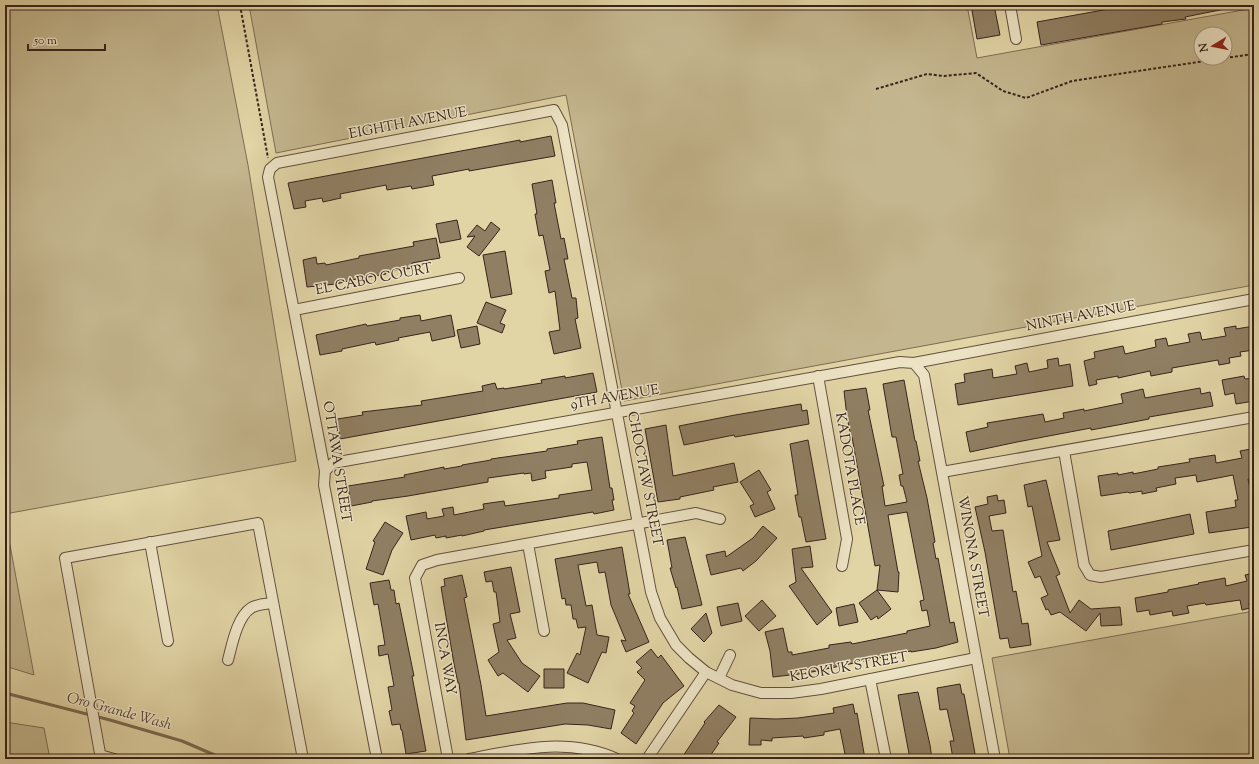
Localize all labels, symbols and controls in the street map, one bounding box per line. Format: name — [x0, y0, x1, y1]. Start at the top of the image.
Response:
scale bar — [28, 26, 105, 52]
north arrow — [1193, 26, 1233, 66]
text: 50 m — [33, 32, 57, 50]
text: N — [1195, 42, 1213, 54]
street label: EIGHTH AVENUE — [347, 103, 469, 145]
street label: EL CABO COURT — [314, 259, 434, 301]
street label: NINTH AVENUE — [1025, 296, 1138, 337]
street label: 9TH AVENUE — [569, 380, 661, 416]
street label: OTTAWA STREET — [317, 400, 356, 524]
street label: CHOCTAW STREET — [621, 410, 667, 548]
street label: KADOTA PLACE — [829, 411, 869, 528]
street label: WINONA STREET — [951, 495, 993, 620]
street label: INCA WAY — [428, 621, 460, 697]
street label: KEOKUK STREET — [788, 648, 910, 688]
water label: Oro Grande Wash — [64, 688, 175, 736]

